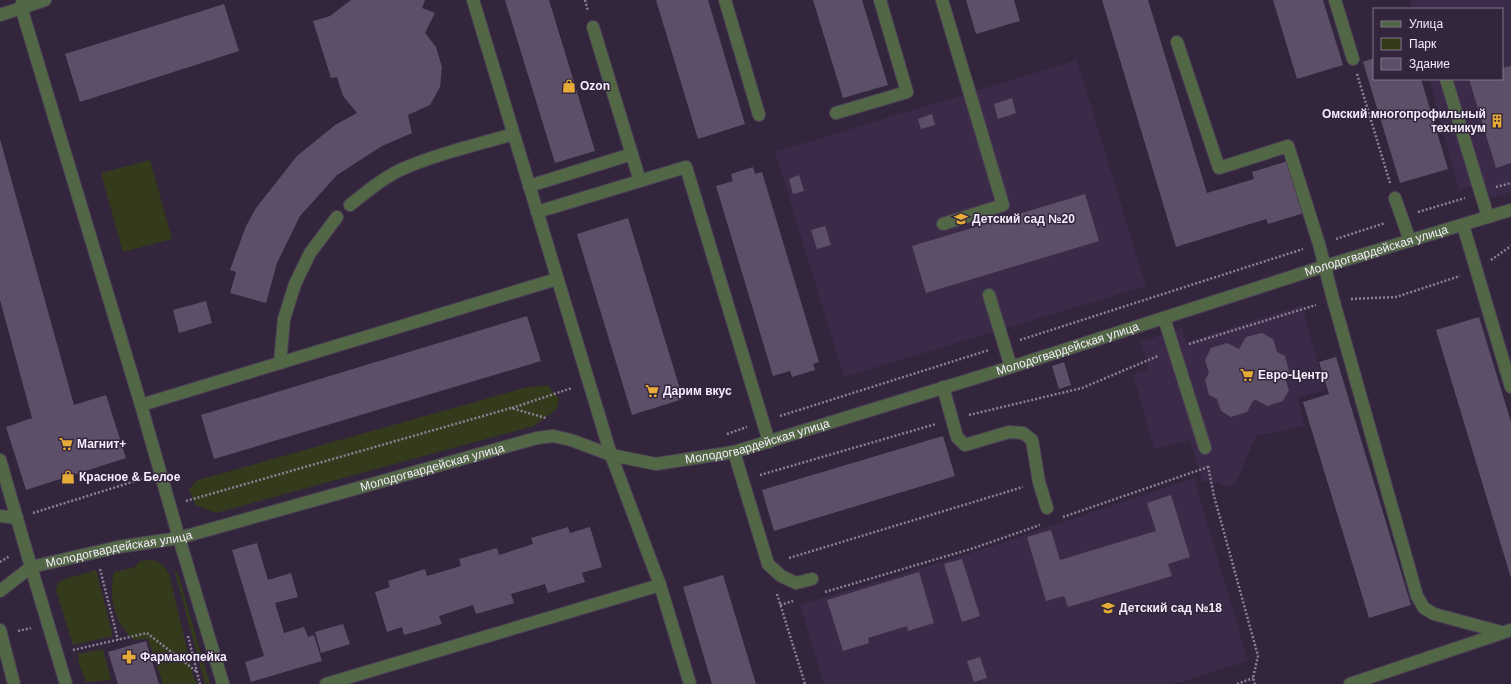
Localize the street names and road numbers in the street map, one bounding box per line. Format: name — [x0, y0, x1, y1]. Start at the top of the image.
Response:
street label: Молодогвардейская улица — [1303, 222, 1450, 279]
street label: Молодогвардейская улица — [994, 319, 1141, 378]
street label: Молодогвардейская улица — [684, 416, 832, 466]
street label: Молодогвардейская улица — [359, 440, 506, 494]
street label: Молодогвардейская улица — [44, 528, 194, 570]

